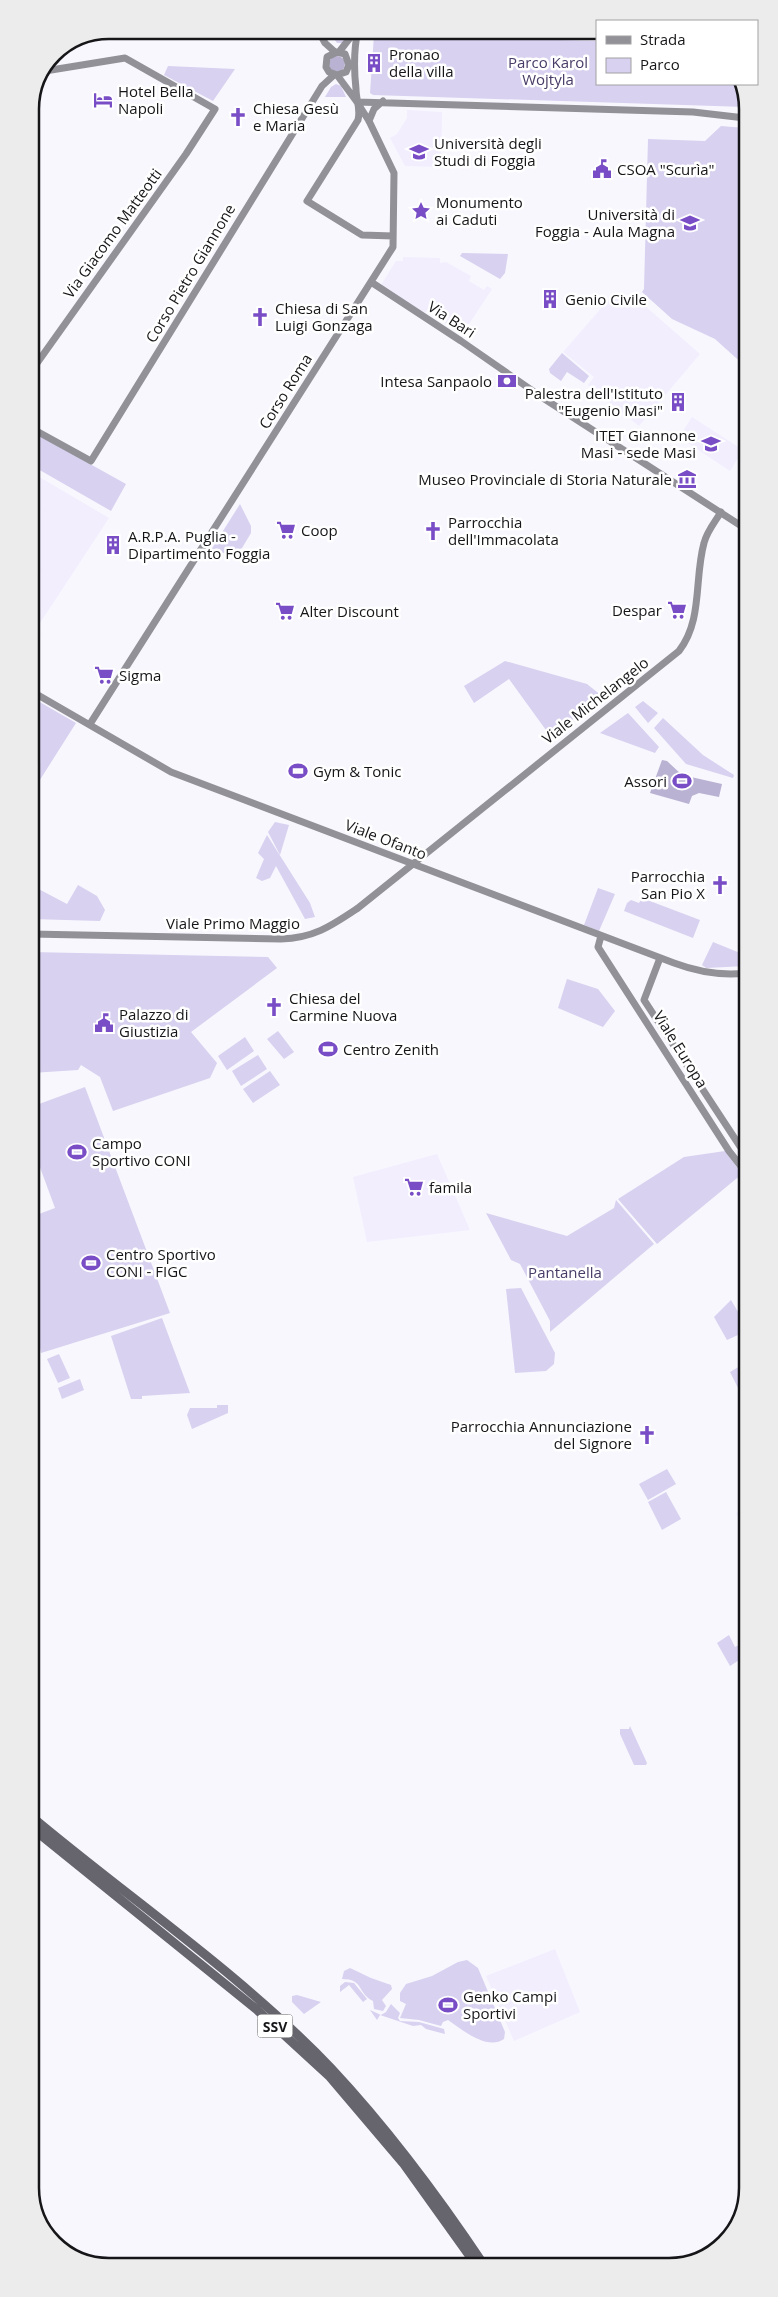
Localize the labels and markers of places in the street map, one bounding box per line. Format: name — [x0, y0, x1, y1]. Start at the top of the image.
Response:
place label: Pronao della villa — [389, 44, 454, 81]
building icon: Pronao della villa — [363, 52, 385, 74]
place label: Hotel Bella Napoli — [118, 81, 194, 118]
hotel icon: Hotel Bella Napoli — [92, 89, 114, 111]
place label: Chiesa Gesù e Maria — [253, 98, 339, 135]
church icon: Chiesa Gesù e Maria — [227, 106, 249, 128]
place label: Università degli Studi di Foggia — [434, 133, 542, 170]
school or university icon: Università degli Studi di Foggia — [408, 141, 430, 163]
public building icon: CSOA "Scurìa" — [591, 158, 613, 180]
place label: CSOA "Scurìa" — [617, 159, 715, 179]
place label: Monumento ai Caduti — [436, 192, 523, 229]
place icon: Monumento ai Caduti — [410, 200, 432, 222]
place label: Università di Foggia - Aula Magna — [535, 204, 675, 241]
school or university icon: Università di Foggia - Aula Magna — [679, 212, 701, 234]
building icon: Genio Civile — [539, 288, 561, 310]
place label: Genio Civile — [565, 289, 647, 309]
place label: Chiesa di San Luigi Gonzaga — [275, 298, 373, 335]
church icon: Chiesa di San Luigi Gonzaga — [249, 306, 271, 328]
bank icon: Intesa Sanpaolo — [496, 370, 518, 392]
place label: Intesa Sanpaolo — [380, 371, 492, 391]
place label: Palestra dell'Istituto "Eugenio Masi" — [525, 383, 663, 420]
building icon: Palestra dell'Istituto "Eugenio Masi" — [667, 391, 689, 413]
place label: ITET Giannone Masi - sede Masi — [581, 425, 696, 462]
school or university icon: ITET Giannone Masi - sede Masi — [700, 433, 722, 455]
museum icon: Museo Provinciale di Storia Naturale — [676, 468, 698, 490]
place label: Museo Provinciale di Storia Naturale — [418, 469, 672, 489]
place label: Parrocchia dell'Immacolata — [448, 512, 559, 549]
supermarket icon: Coop — [275, 519, 297, 541]
place label: Coop — [301, 520, 338, 540]
church icon: Parrocchia dell'Immacolata — [422, 520, 444, 542]
place label: A.R.P.A. Puglia - Dipartimento Foggia — [128, 526, 270, 563]
building icon: A.R.P.A. Puglia - Dipartimento Foggia — [102, 534, 124, 556]
supermarket icon: Despar — [666, 599, 688, 621]
supermarket icon: Alter Discount — [274, 600, 296, 622]
place label: Despar — [612, 600, 662, 620]
place label: Alter Discount — [300, 601, 399, 621]
supermarket icon: Sigma — [93, 664, 115, 686]
place label: Sigma — [119, 665, 161, 685]
sports icon: Gym & Tonic — [287, 760, 309, 782]
place label: Gym & Tonic — [313, 761, 401, 781]
sports icon: Assori — [671, 770, 693, 792]
place label: Assori — [624, 771, 667, 791]
place label: Parrocchia San Pio X — [631, 866, 705, 903]
church icon: Parrocchia San Pio X — [709, 874, 731, 896]
place label: Chiesa del Carmine Nuova — [289, 988, 397, 1025]
church icon: Chiesa del Carmine Nuova — [263, 996, 285, 1018]
place label: Palazzo di Giustizia — [119, 1004, 188, 1041]
public building icon: Palazzo di Giustizia — [93, 1012, 115, 1034]
sports icon: Centro Zenith — [317, 1038, 339, 1060]
place label: Centro Zenith — [343, 1039, 439, 1059]
place label: Campo Sportivo CONI — [92, 1133, 191, 1170]
sports icon: Campo Sportivo CONI — [66, 1141, 88, 1163]
supermarket icon: famila — [403, 1176, 425, 1198]
place label: famila — [429, 1177, 472, 1197]
place label: Centro Sportivo CONI - FIGC — [106, 1244, 216, 1281]
sports icon: Centro Sportivo CONI - FIGC — [80, 1252, 102, 1274]
place label: Parrocchia Annunciazione del Signore — [451, 1416, 632, 1453]
church icon: Parrocchia Annunciazione del Signore — [636, 1424, 658, 1446]
place label: Genko Campi Sportivi — [463, 1986, 557, 2023]
sports icon: Genko Campi Sportivi — [437, 1994, 459, 2016]

